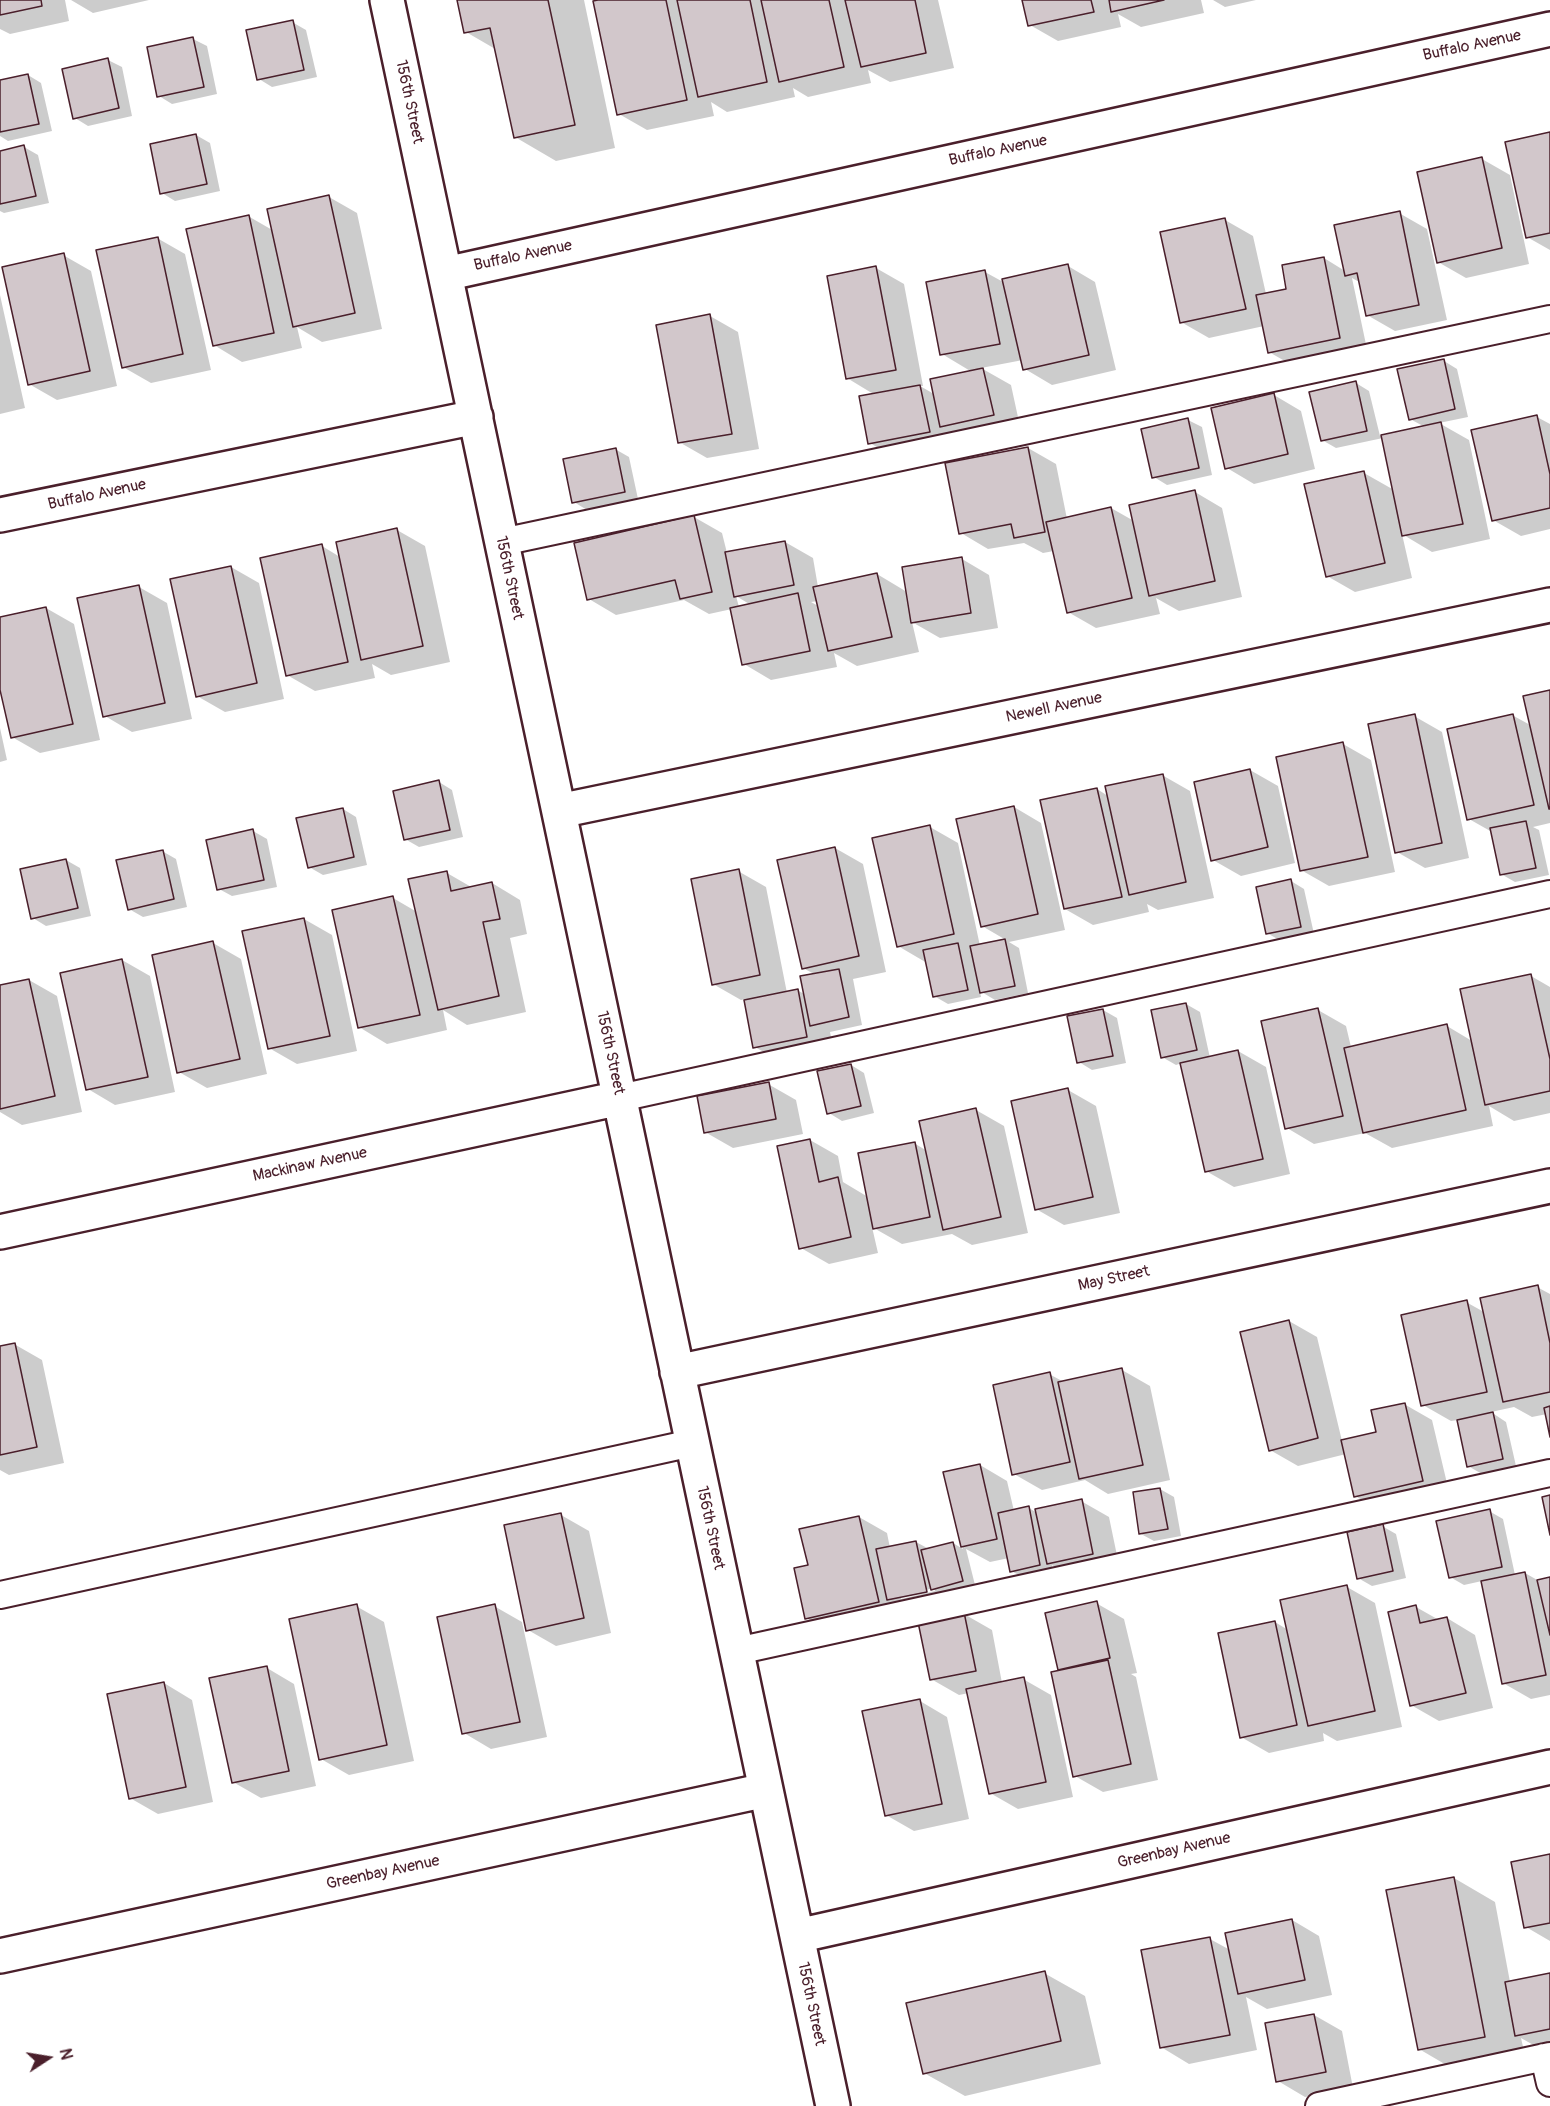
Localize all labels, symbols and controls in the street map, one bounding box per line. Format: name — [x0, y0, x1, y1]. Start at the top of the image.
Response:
street label: Buffalo Avenue — [1421, 26, 1523, 66]
street label: 156th Street — [391, 58, 427, 146]
street label: Buffalo Avenue — [947, 131, 1049, 171]
street label: Buffalo Avenue — [472, 236, 574, 276]
street label: Buffalo Avenue — [46, 475, 148, 515]
street label: 156th Street — [491, 534, 527, 622]
street label: Newell Avenue — [1004, 688, 1104, 728]
street label: 156th Street — [592, 1009, 628, 1097]
street label: Mackinaw Avenue — [251, 1144, 369, 1186]
street label: May Street — [1076, 1262, 1152, 1296]
street label: 156th Street — [692, 1484, 728, 1572]
street label: Greenbay Avenue — [1116, 1829, 1232, 1873]
street label: Greenbay Avenue — [325, 1852, 441, 1894]
street label: 156th Street — [793, 1960, 829, 2048]
north arrow — [18, 2028, 78, 2088]
text: N — [55, 2047, 77, 2062]

